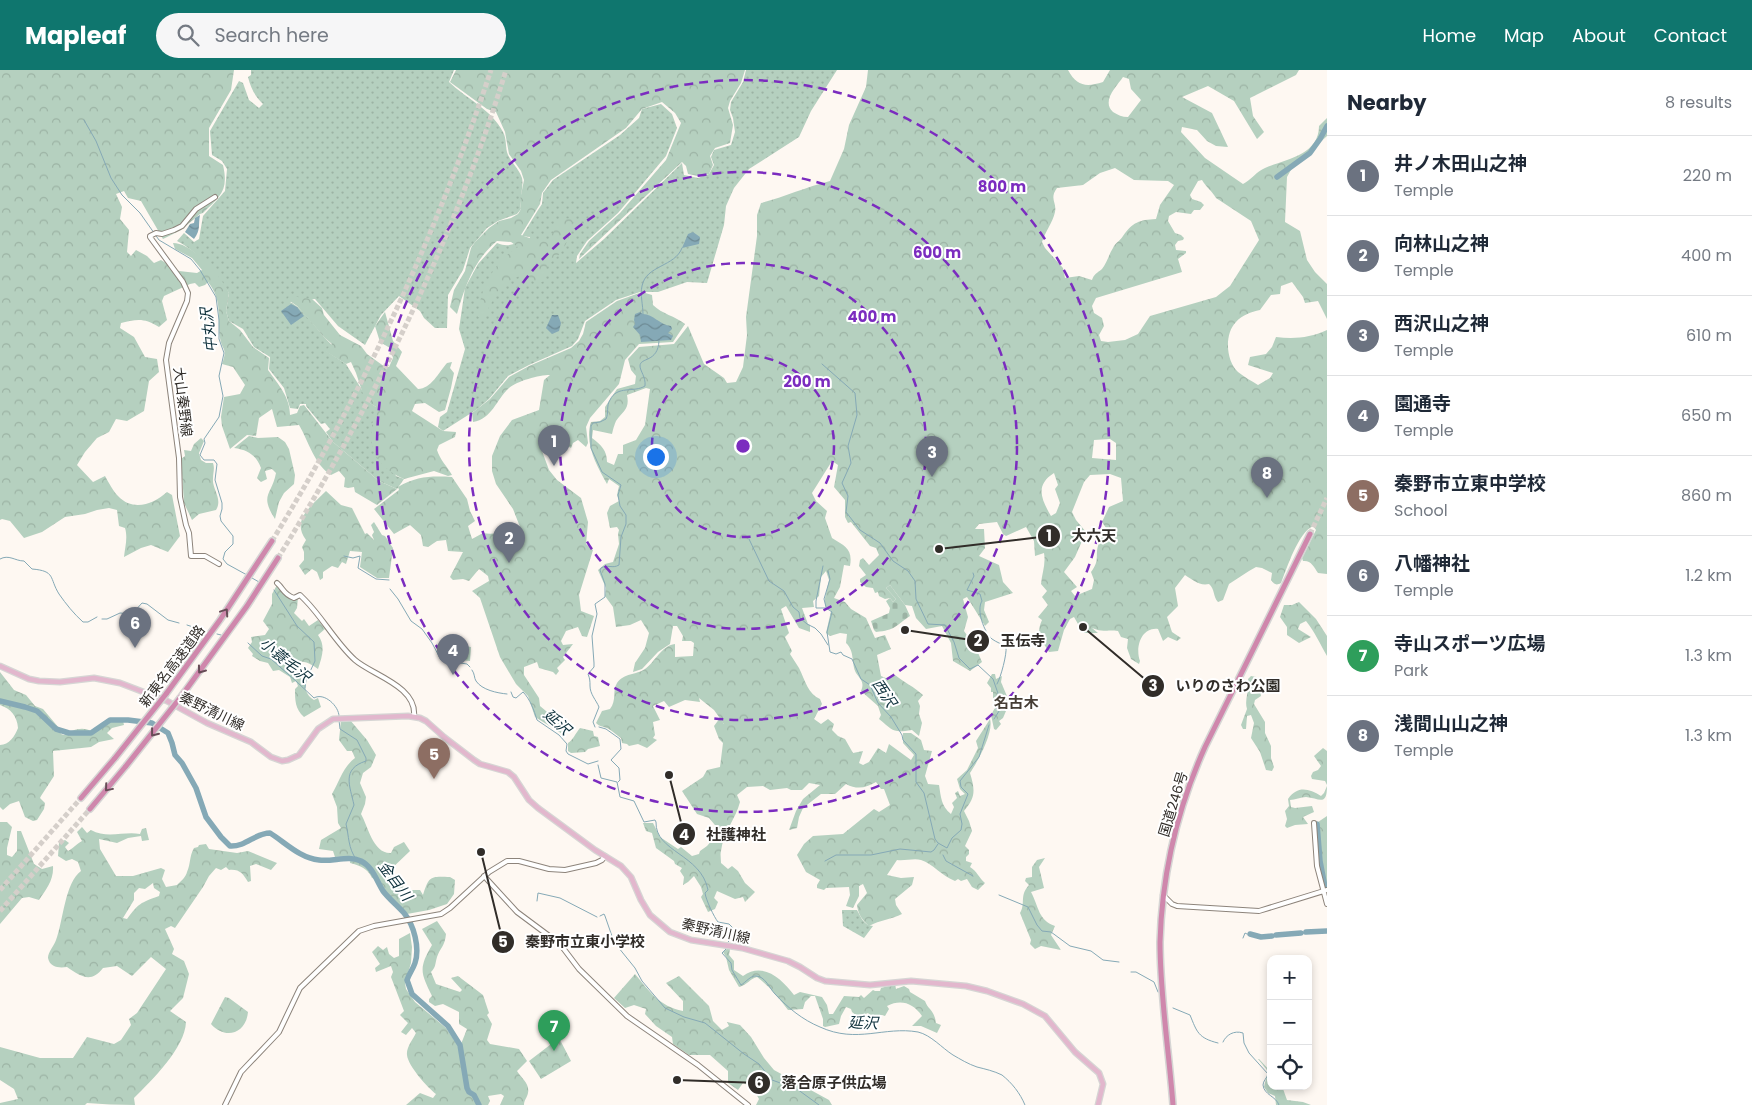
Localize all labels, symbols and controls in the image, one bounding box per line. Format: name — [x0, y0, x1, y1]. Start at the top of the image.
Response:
search box — [156, 13, 506, 58]
text: Mapleaf — [25, 19, 126, 52]
icon: search — [174, 21, 202, 49]
text: Search here — [214, 22, 329, 49]
text: Home — [1422, 23, 1476, 48]
text: Map — [1504, 23, 1544, 48]
text: About — [1572, 23, 1626, 48]
text: Contact — [1654, 23, 1727, 48]
text: Nearby — [1347, 88, 1427, 117]
text: 8 results — [1665, 91, 1732, 114]
text: 井ノ木田山之神 — [1394, 150, 1527, 177]
text: 1 — [1360, 164, 1366, 187]
text: 220 m — [1683, 164, 1732, 187]
text: 800 m — [978, 176, 1026, 197]
text: Temple — [1394, 179, 1454, 202]
text: 向林山之神 — [1394, 230, 1489, 257]
text: 600 m — [913, 242, 961, 263]
text: 2 — [1358, 244, 1368, 267]
text: 400 m — [1681, 244, 1732, 267]
text: Temple — [1394, 259, 1454, 282]
water label: 中丸沢 — [195, 304, 222, 354]
text: 400 m — [848, 306, 897, 327]
text: 西沢山之神 — [1394, 310, 1489, 337]
text: 3 — [1358, 324, 1368, 347]
text: 610 m — [1686, 324, 1732, 347]
text: Temple — [1394, 339, 1454, 362]
street label: 大山秦野線 — [169, 366, 197, 438]
text: 200 m — [783, 371, 831, 392]
text: 園通寺 — [1394, 390, 1451, 417]
text: 4 — [1358, 404, 1368, 427]
text: 650 m — [1681, 404, 1732, 427]
text: Temple — [1394, 419, 1454, 442]
pin: 1 — [538, 425, 570, 466]
pin: 3 — [916, 436, 948, 477]
centre of rings — [734, 437, 752, 455]
your location — [643, 444, 669, 470]
pin: 8 — [1251, 457, 1283, 498]
text: 秦野市立東中学校 — [1394, 470, 1546, 497]
text: 5 — [1358, 484, 1368, 507]
text: 860 m — [1681, 484, 1732, 507]
text: School — [1394, 499, 1448, 522]
callout: 大六天 — [1037, 521, 1127, 551]
pin: 2 — [493, 522, 525, 563]
text: 1 — [1046, 525, 1052, 546]
text: 大六天 — [1071, 525, 1117, 546]
text: 八幡神社 — [1394, 550, 1470, 577]
text: 6 — [1358, 564, 1368, 587]
text: 1.2 km — [1685, 564, 1732, 587]
text: Temple — [1394, 579, 1454, 602]
pin: 6 — [119, 607, 151, 648]
one-way arrow — [219, 608, 228, 618]
street label: 新東名高速道路 — [135, 621, 209, 711]
callout: 玉伝寺 — [966, 626, 1056, 656]
text: 2 — [974, 630, 983, 651]
text: 玉伝寺 — [1000, 630, 1046, 651]
text: 寺山スポーツ広場 — [1394, 630, 1546, 657]
water label: 小蓑毛沢 — [256, 632, 317, 688]
pin: 4 — [437, 634, 469, 675]
text: 7 — [1359, 644, 1367, 667]
text: 1.3 km — [1685, 644, 1732, 667]
text: Park — [1394, 659, 1428, 682]
one-way arrow — [198, 664, 207, 674]
callout: いりのさわ公園 — [1141, 671, 1291, 701]
water label: 西沢 — [867, 674, 903, 713]
text: 3 — [1148, 675, 1158, 696]
text: いりのさわ公園 — [1175, 675, 1281, 696]
street label: 秦野清川線 — [176, 687, 248, 735]
district label: 名古木 — [993, 692, 1039, 713]
water label: 延沢 — [539, 704, 577, 741]
text: 浅間山山之神 — [1394, 710, 1508, 737]
text: 8 — [1358, 724, 1368, 747]
text: 1.3 km — [1685, 724, 1732, 747]
one-way arrow — [150, 727, 159, 736]
pin: 5 — [418, 738, 450, 779]
text: Temple — [1394, 739, 1454, 762]
street label: 国道246号 — [1154, 769, 1192, 839]
one-way arrow — [105, 782, 114, 791]
callout: 社護神社 — [671, 819, 776, 849]
text: 4 — [679, 824, 689, 845]
text: 社護神社 — [706, 824, 766, 845]
water label: 金目川 — [373, 856, 419, 907]
street label: 秦野清川線 — [680, 913, 752, 949]
callout: 秦野市立東小学校 — [490, 927, 655, 957]
text: 5 — [498, 931, 508, 952]
text: 秦野市立東小学校 — [525, 931, 645, 952]
map controls — [1267, 955, 1312, 1090]
button: + — [1267, 955, 1312, 1000]
button: − — [1267, 1000, 1312, 1045]
pin: 7 — [538, 1010, 570, 1051]
water label: 延沢 — [848, 1011, 880, 1034]
button: locate — [1267, 1045, 1312, 1090]
callout: 落合原子供広場 — [747, 1068, 897, 1098]
text: 6 — [754, 1072, 764, 1093]
text: 落合原子供広場 — [781, 1072, 887, 1093]

